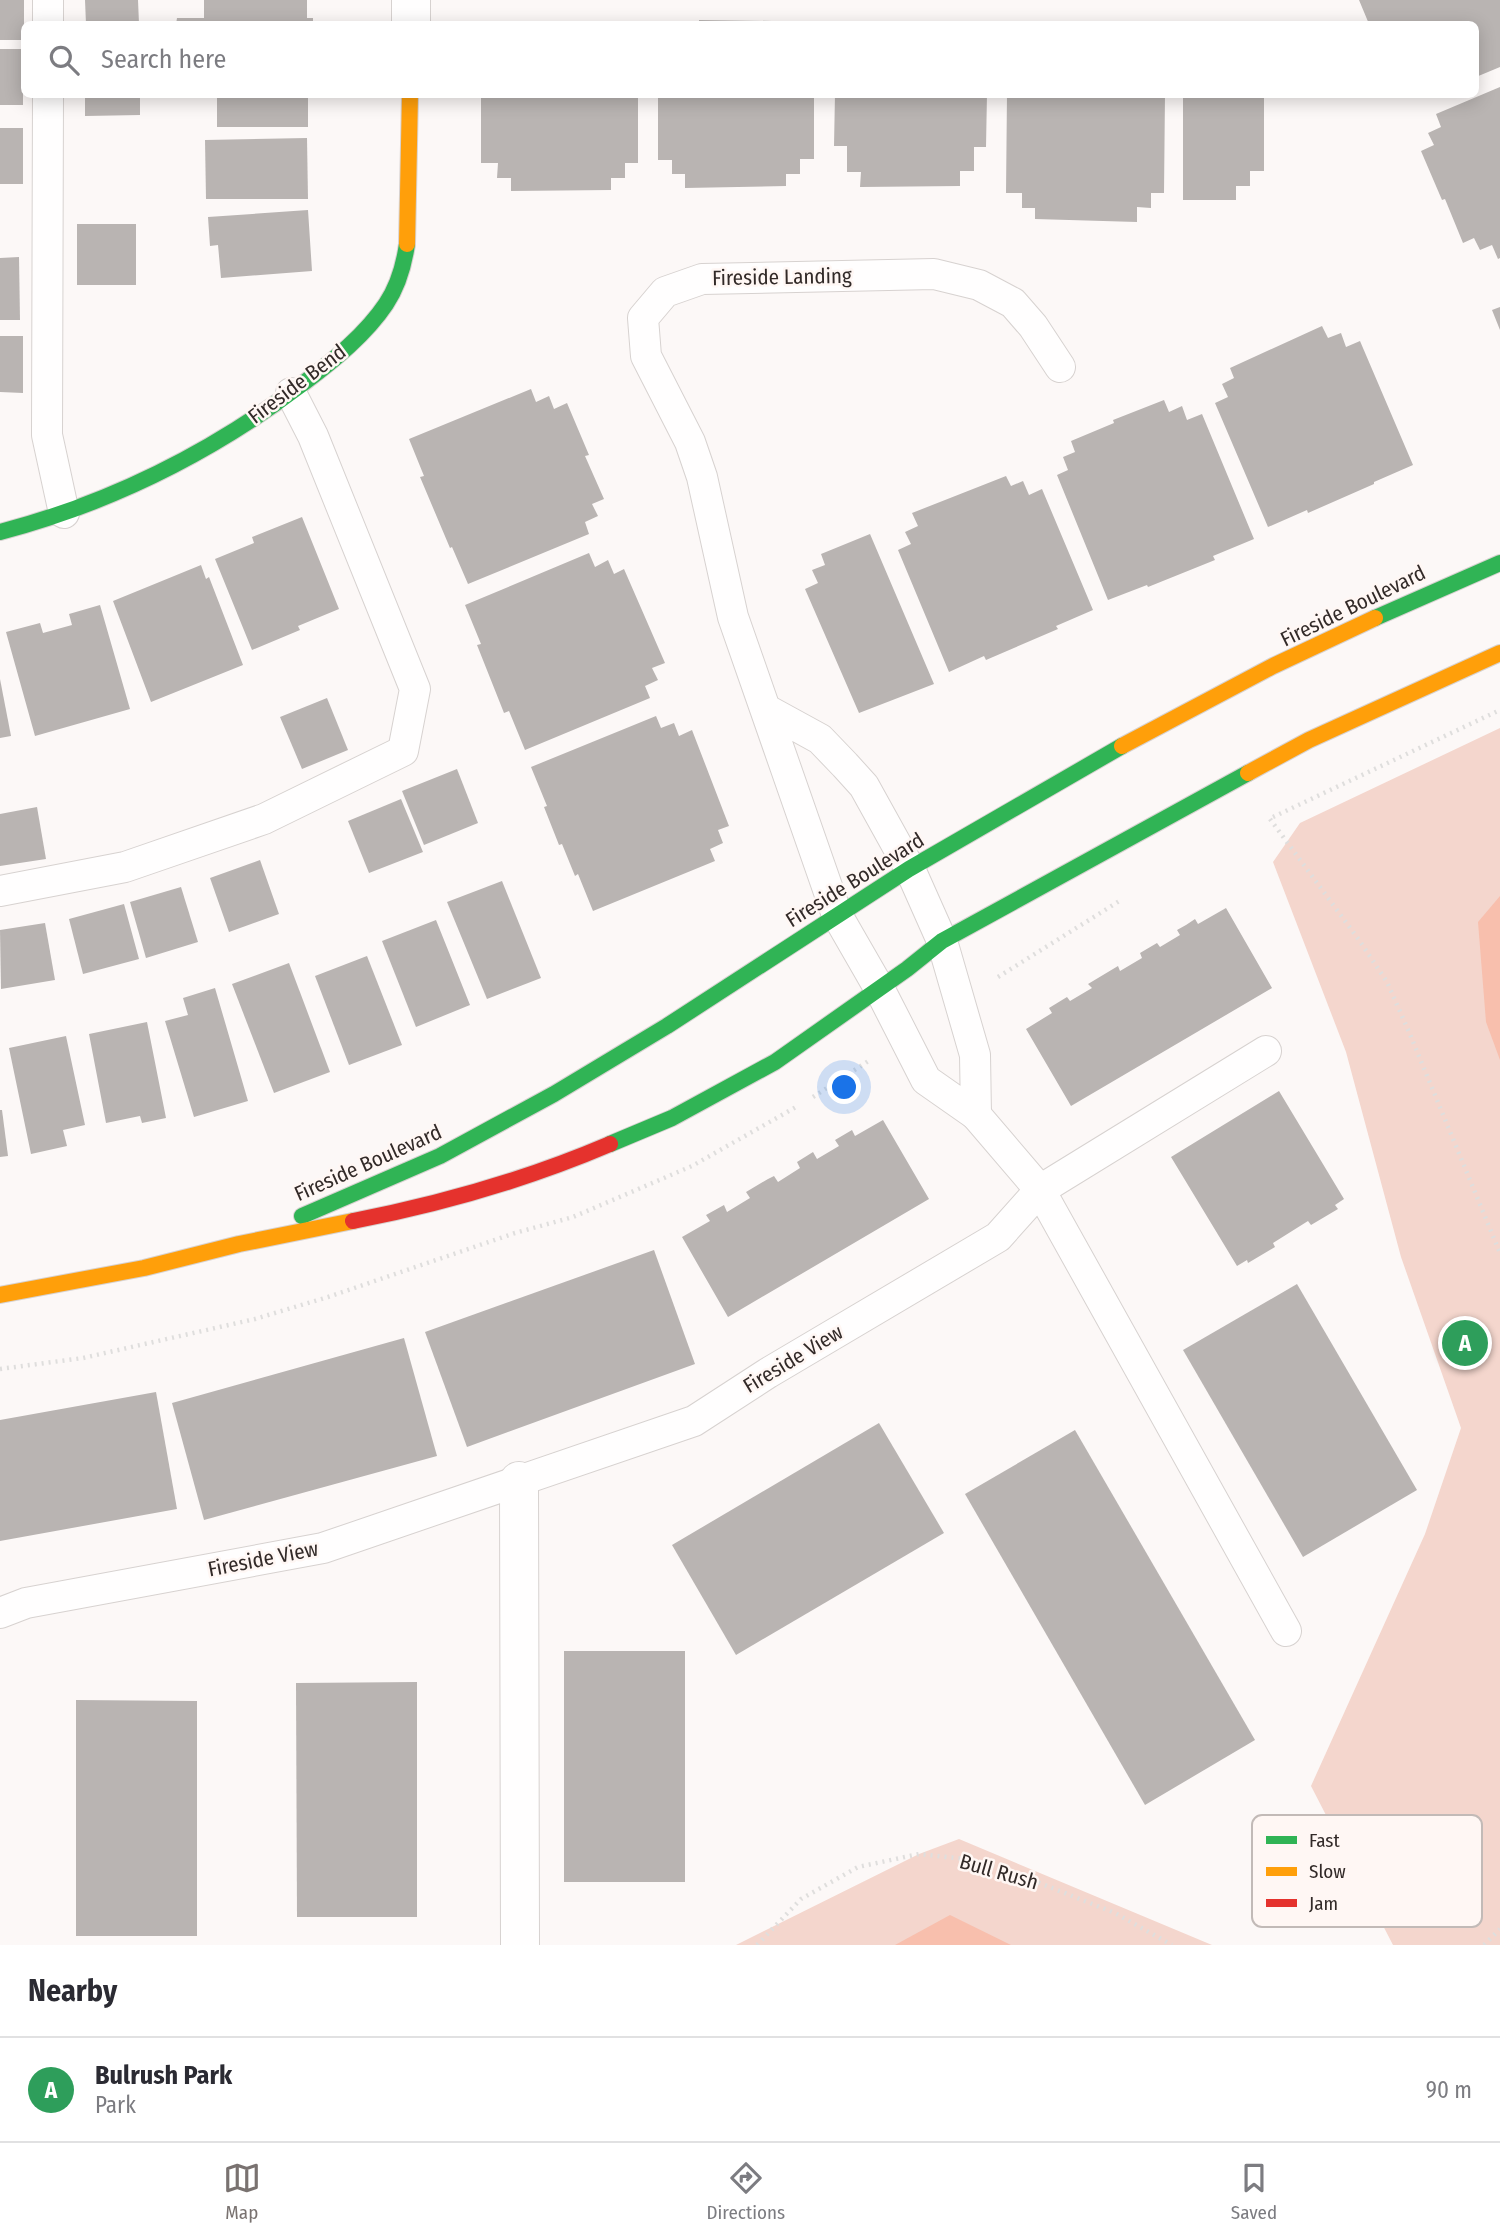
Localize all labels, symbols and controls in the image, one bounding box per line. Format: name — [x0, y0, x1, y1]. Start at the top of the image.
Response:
search box — [21, 21, 1479, 98]
icon: search — [45, 41, 83, 79]
text: Search here — [101, 44, 226, 75]
street label: Fireside Landing — [712, 263, 852, 291]
street label: Fireside Bend — [243, 339, 351, 429]
street label: Fireside Boulevard — [1276, 560, 1430, 652]
street label: Fireside Boulevard — [781, 827, 929, 933]
your location — [827, 1070, 861, 1104]
street label: Fireside Boulevard — [290, 1119, 446, 1207]
pin: A — [1442, 1317, 1488, 1369]
street label: Fireside View — [738, 1319, 848, 1399]
street label: Fireside View — [206, 1536, 321, 1582]
legend — [1252, 1815, 1482, 1927]
text: Fast — [1309, 1829, 1340, 1852]
street label: Bull Rush — [957, 1848, 1041, 1896]
text: Slow — [1309, 1860, 1346, 1883]
text: Jam — [1309, 1892, 1338, 1915]
text: Nearby — [28, 1973, 117, 2009]
text: Bulrush Park — [95, 2060, 232, 2091]
text: A — [45, 2076, 57, 2104]
text: 90 m — [1426, 2076, 1472, 2104]
text: Park — [95, 2091, 136, 2119]
tab: Map — [223, 2159, 261, 2224]
tab: Directions — [707, 2159, 785, 2224]
tab: Saved — [1231, 2159, 1277, 2224]

